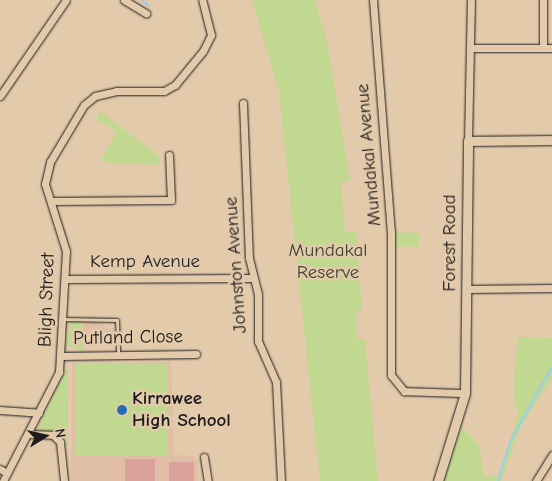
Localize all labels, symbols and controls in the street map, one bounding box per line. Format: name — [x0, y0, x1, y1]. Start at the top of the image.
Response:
street label: Mundakal Avenue — [351, 83, 387, 227]
street label: Forest Road — [439, 194, 461, 292]
street label: Johnston Avenue — [220, 196, 252, 334]
park label: Mundakal Reserve — [289, 240, 367, 284]
street label: Kemp Avenue — [90, 251, 200, 273]
street label: Bligh Street — [34, 252, 60, 348]
street label: Putland Close — [73, 326, 183, 350]
place label: Kirrawee High School — [132, 388, 231, 432]
marker: Kirrawee High School — [116, 404, 128, 416]
north arrow — [20, 411, 70, 461]
text: N — [51, 427, 69, 439]

